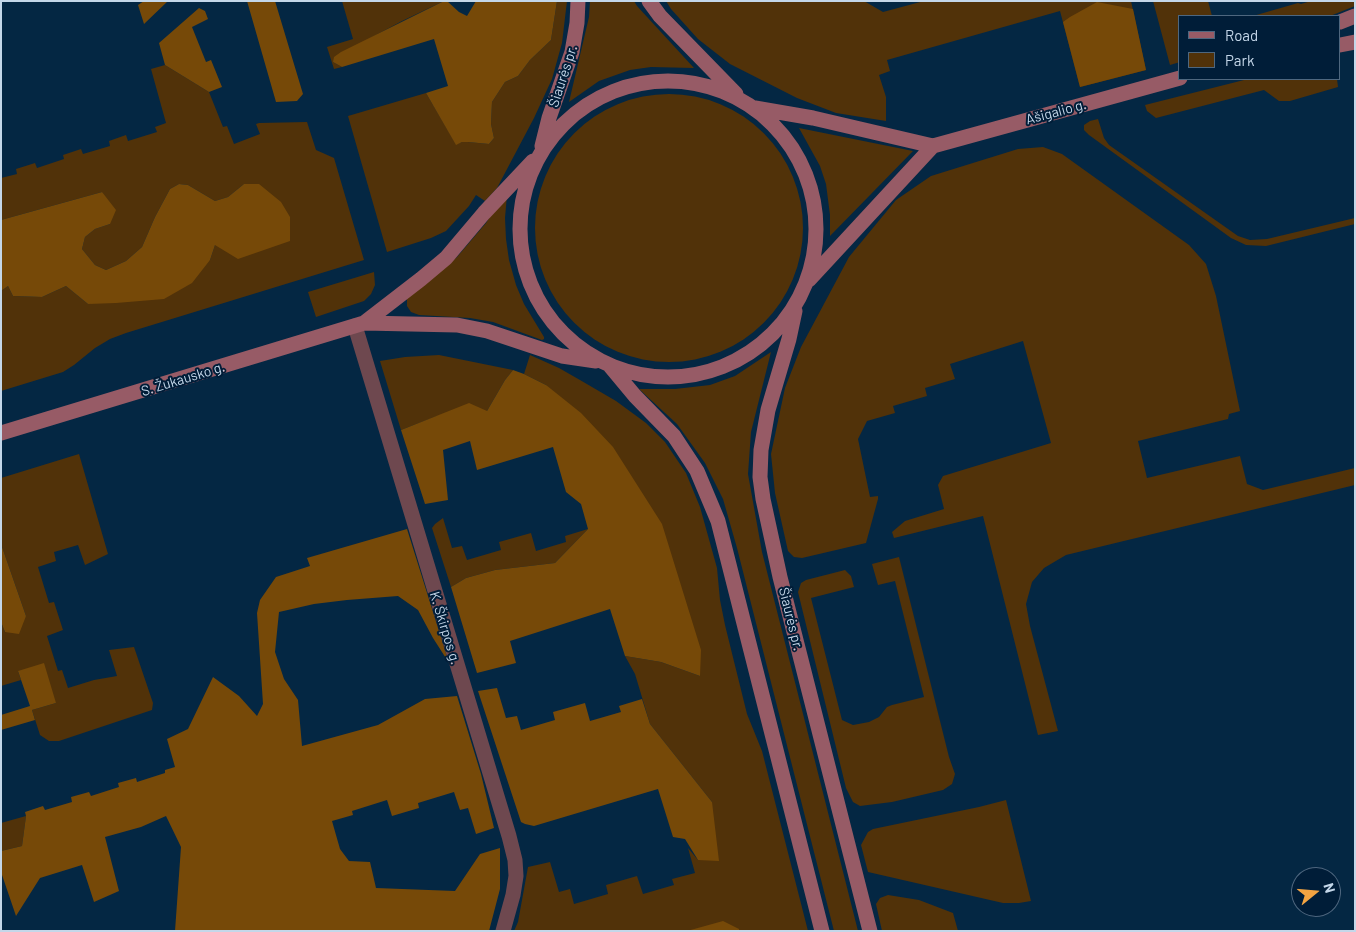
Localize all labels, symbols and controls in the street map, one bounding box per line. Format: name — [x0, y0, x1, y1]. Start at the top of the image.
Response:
legend — [1178, 15, 1341, 80]
text: Road — [1225, 26, 1258, 44]
street label: Šiaurės pr. — [545, 43, 581, 109]
text: Park — [1225, 51, 1254, 69]
street label: Ašigalio g. — [1024, 96, 1088, 128]
street label: S. Žukausko g. — [139, 358, 227, 400]
street label: Šiaurės pr. — [775, 586, 807, 652]
street label: K. Škirpos g. — [426, 590, 464, 666]
north arrow — [1291, 867, 1341, 917]
text: N — [1320, 881, 1339, 895]

